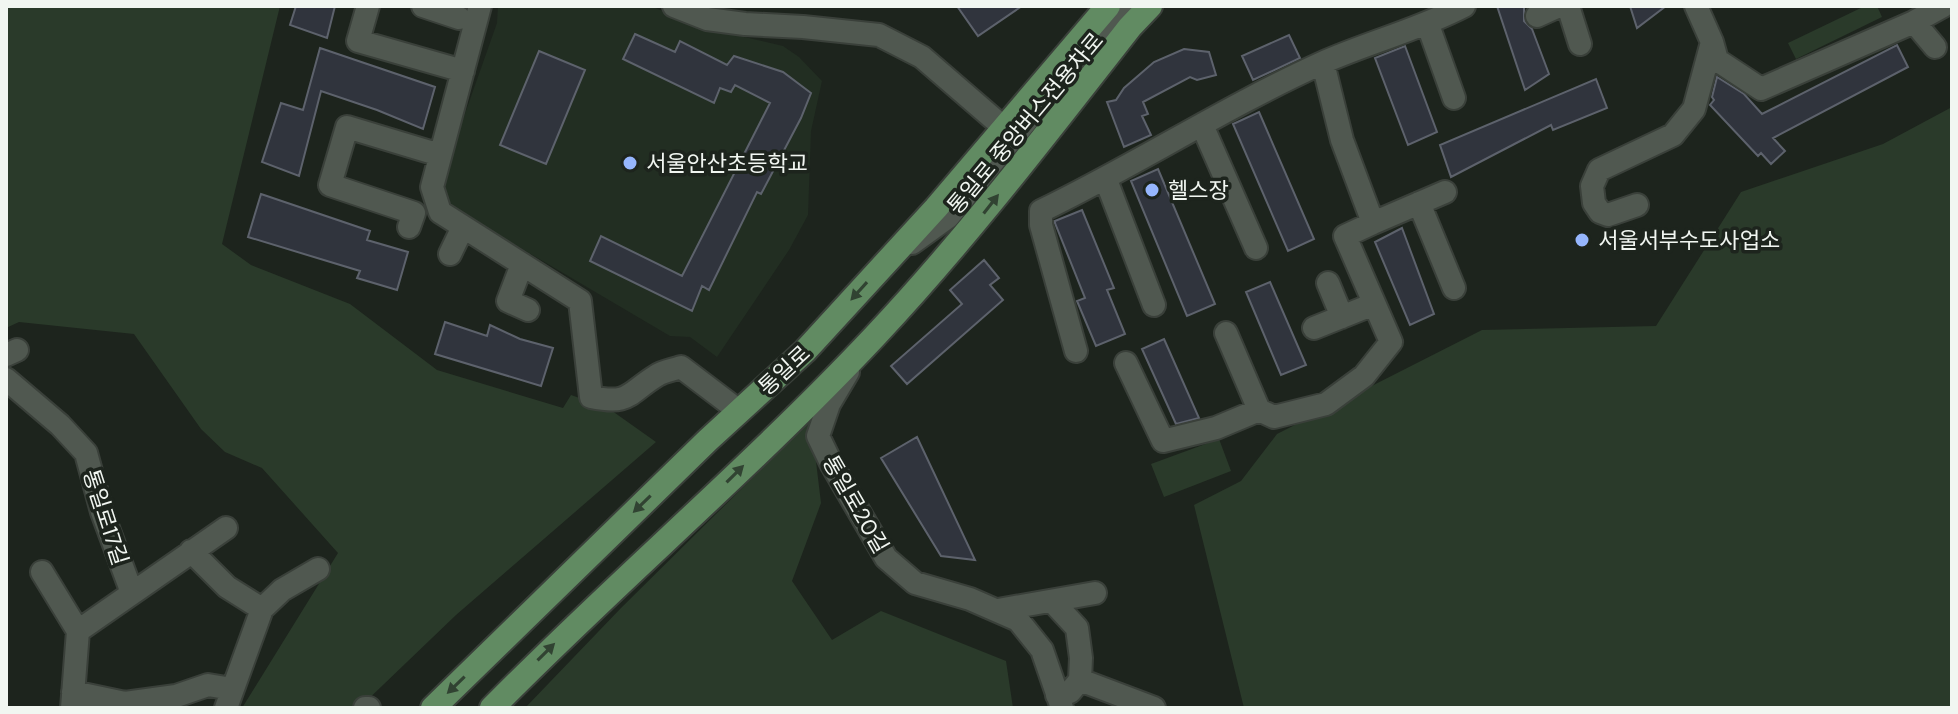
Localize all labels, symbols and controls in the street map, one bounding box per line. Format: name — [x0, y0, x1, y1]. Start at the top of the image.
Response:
street label: 통일로 중앙버스전용차로 — [941, 26, 1110, 220]
place label: 서울안산초등학교 — [646, 149, 808, 178]
marker: 서울안산초등학교 — [621, 154, 639, 172]
place label: 헬스장 — [1168, 176, 1229, 205]
marker: 헬스장 — [1143, 181, 1161, 199]
one-way arrow — [983, 194, 999, 215]
place label: 서울서부수도사업소 — [1598, 226, 1780, 255]
marker: 서울서부수도사업소 — [1573, 231, 1591, 249]
one-way arrow — [851, 281, 868, 301]
street label: 통일로 — [752, 339, 816, 402]
street label: 통일로20길 — [816, 450, 895, 558]
street label: 통일로17길 — [76, 465, 135, 569]
one-way arrow — [726, 465, 744, 484]
one-way arrow — [633, 494, 652, 513]
one-way arrow — [537, 643, 556, 662]
one-way arrow — [447, 676, 466, 694]

